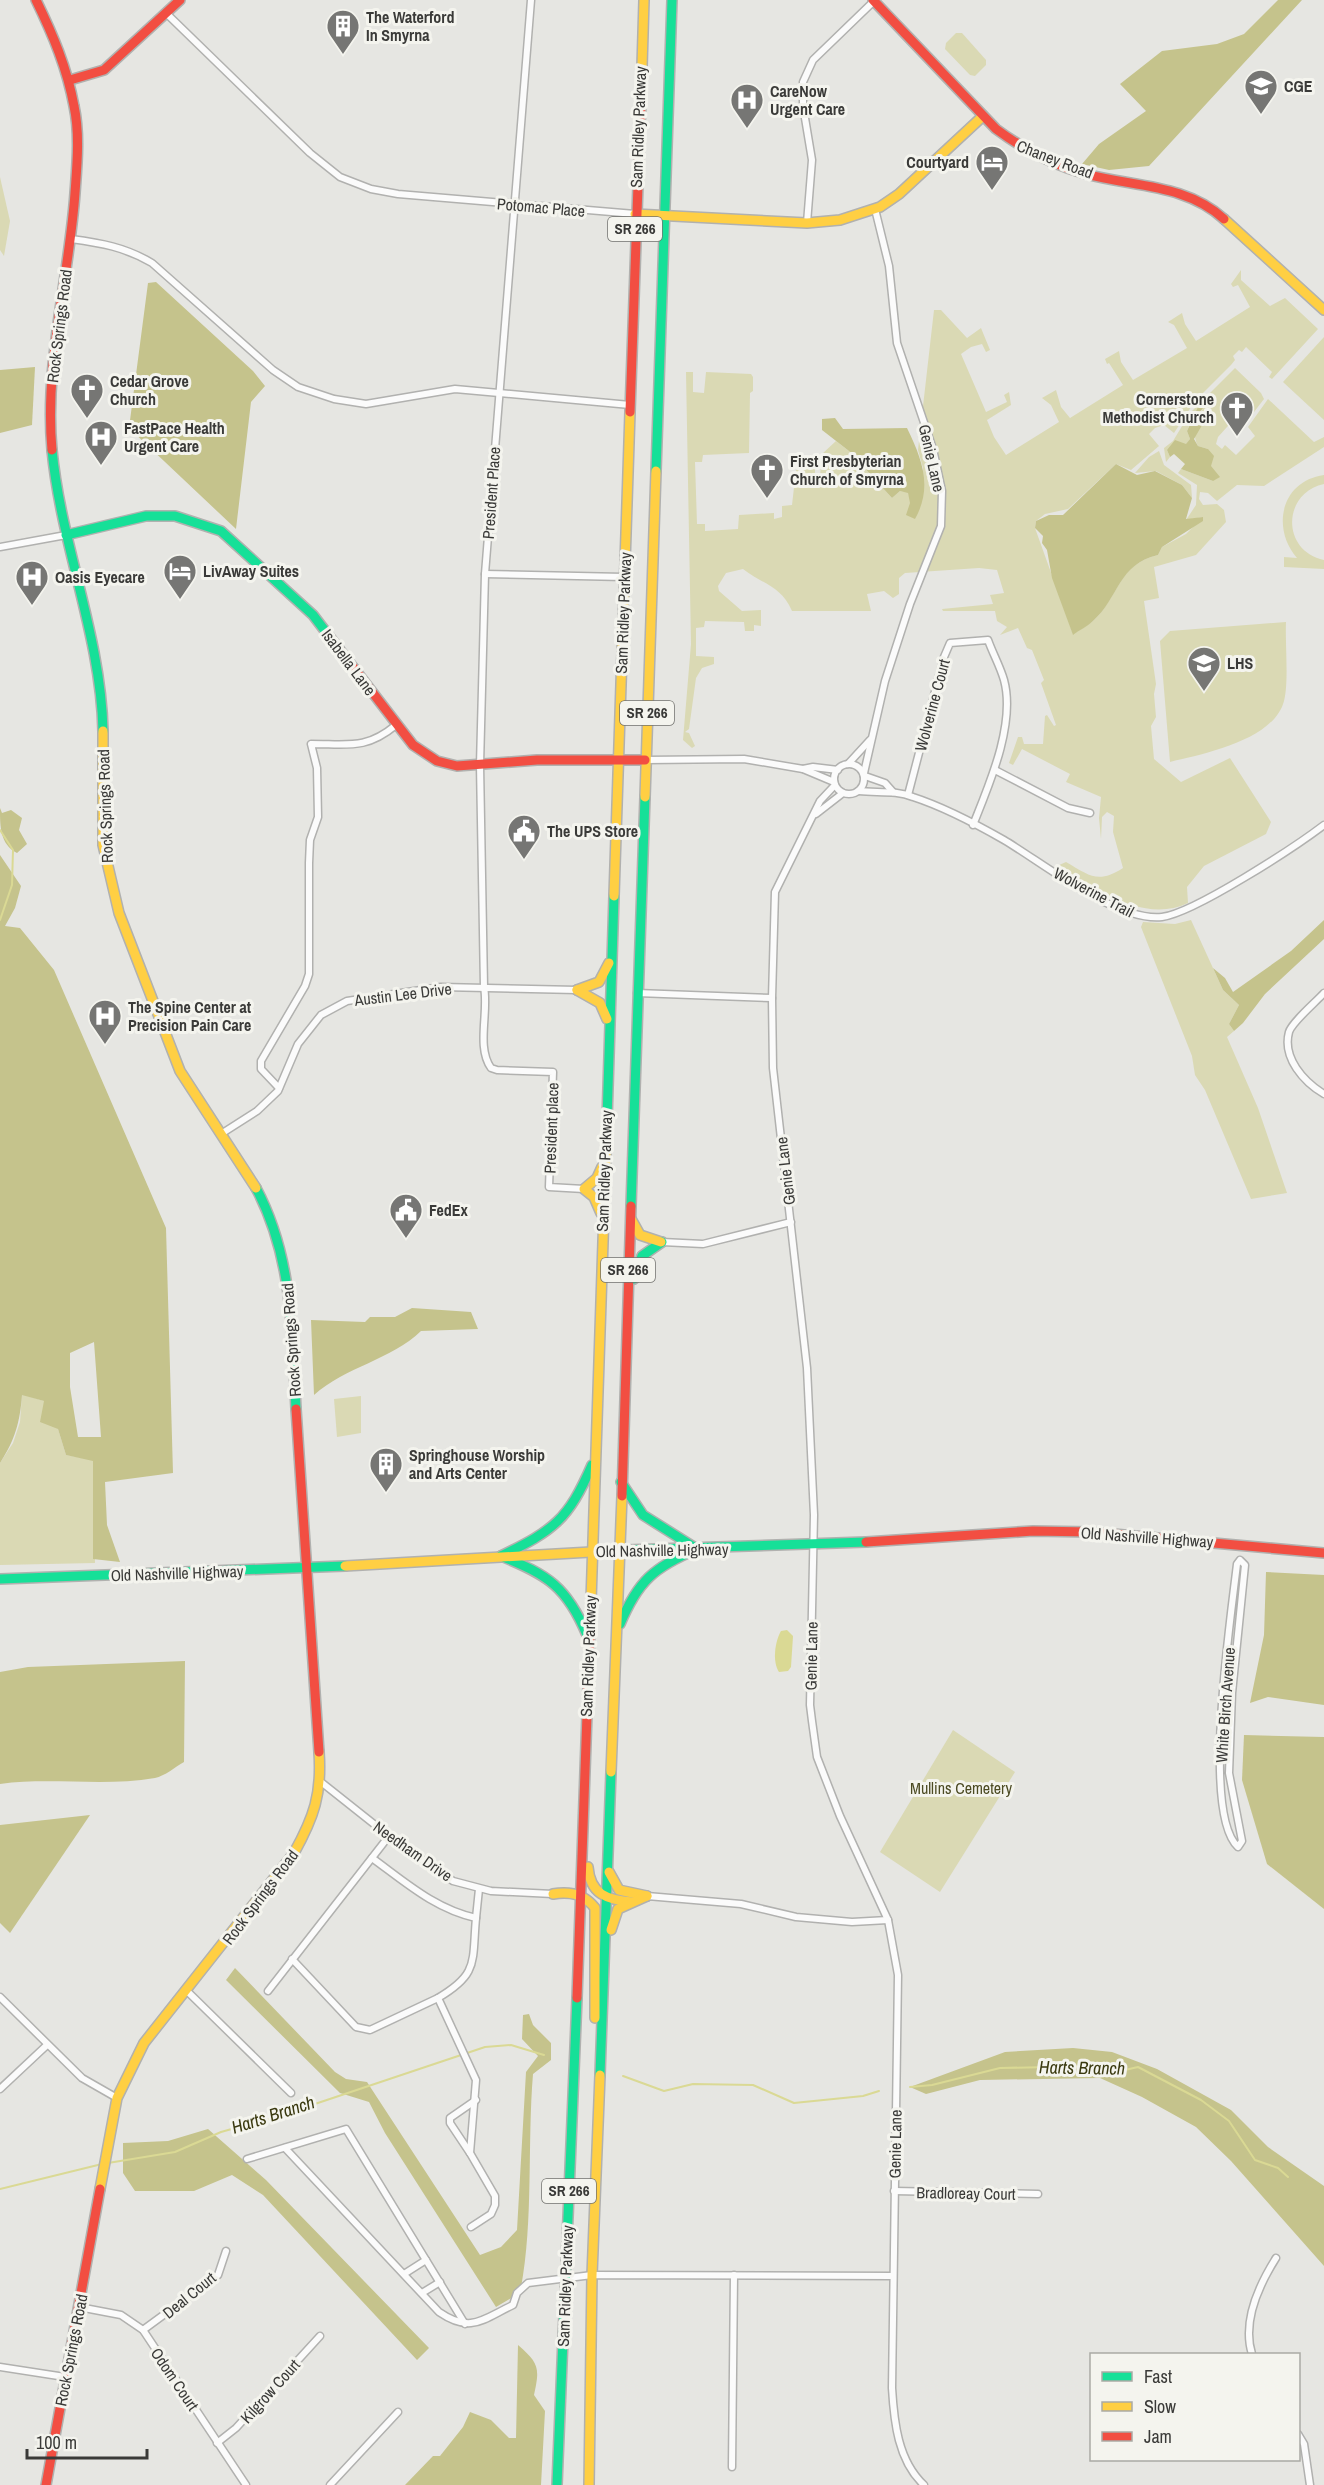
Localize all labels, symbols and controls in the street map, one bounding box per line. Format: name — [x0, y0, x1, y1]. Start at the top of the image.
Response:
place label: The Waterford In Smyrna — [366, 6, 454, 46]
building icon: The Waterford In Smyrna — [325, 8, 361, 55]
street label: Sam Ridley Parkway — [625, 65, 651, 188]
school or university icon: CGE — [1243, 68, 1279, 115]
place label: CGE — [1284, 75, 1313, 97]
place label: CareNow Urgent Care — [770, 80, 845, 120]
hospital icon: CareNow Urgent Care — [729, 82, 765, 129]
street label: Chaney Road — [1014, 134, 1096, 184]
hotel icon: Courtyard — [974, 144, 1010, 191]
place label: Courtyard — [906, 151, 969, 173]
street label: Potomac Place — [496, 192, 586, 222]
road number: SR 266 — [608, 217, 662, 241]
street label: Rock Springs Road — [41, 268, 77, 384]
place label: Cedar Grove Church — [110, 370, 189, 410]
church icon: Cedar Grove Church — [69, 372, 105, 419]
place label: Cornerstone Methodist Church — [1102, 388, 1214, 428]
church icon: Cornerstone Methodist Church — [1219, 390, 1255, 437]
place label: FastPace Health Urgent Care — [124, 417, 225, 457]
hospital icon: FastPace Health Urgent Care — [83, 419, 119, 466]
street label: Genie Lane — [914, 422, 950, 494]
street label: President Place — [477, 446, 505, 540]
place label: First Presbyterian Church of Smyrna — [790, 450, 904, 490]
church icon: First Presbyterian Church of Smyrna — [749, 452, 785, 499]
street label: Sam Ridley Parkway — [610, 551, 636, 674]
hotel icon: LivAway Suites — [162, 553, 198, 600]
hospital icon: Oasis Eyecare — [14, 559, 50, 606]
place label: LivAway Suites — [203, 560, 299, 582]
place label: Oasis Eyecare — [55, 566, 145, 588]
street label: Isabella Lane — [317, 624, 381, 700]
school or university icon: LHS — [1186, 645, 1222, 692]
place label: LHS — [1227, 652, 1253, 674]
street label: Wolverine Court — [909, 656, 955, 754]
road number: SR 266 — [620, 701, 674, 725]
street label: Rock Springs Road — [92, 749, 118, 863]
public building icon: The UPS Store — [506, 813, 542, 860]
place label: The UPS Store — [547, 820, 638, 842]
street label: Wolverine Trail — [1050, 862, 1138, 922]
street label: Austin Lee Drive — [352, 977, 453, 1011]
place label: The Spine Center at Precision Pain Care — [128, 996, 252, 1036]
hospital icon: The Spine Center at Precision Pain Care — [87, 998, 123, 1045]
street label: President place — [538, 1082, 564, 1174]
street label: Sam Ridley Parkway — [591, 1109, 617, 1232]
street label: Genie Lane — [770, 1136, 800, 1206]
public building icon: FedEx — [388, 1192, 424, 1239]
place label: FedEx — [429, 1199, 468, 1221]
road number: SR 266 — [601, 1258, 655, 1282]
street label: Rock Springs Road — [276, 1282, 306, 1398]
place label: Springhouse Worship and Arts Center — [409, 1444, 545, 1484]
building icon: Springhouse Worship and Arts Center — [368, 1446, 404, 1493]
street label: Old Nashville Highway — [1080, 1521, 1214, 1553]
street label: Old Nashville Highway — [595, 1538, 729, 1562]
street label: Old Nashville Highway — [110, 1560, 244, 1586]
street label: Sam Ridley Parkway — [575, 1594, 601, 1717]
street label: Genie Lane — [799, 1622, 823, 1690]
street label: White Birch Avenue — [1210, 1646, 1240, 1764]
park label: Mullins Cemetery — [910, 1777, 1012, 1799]
street label: Needham Drive — [369, 1816, 457, 1886]
street label: Rock Springs Road — [217, 1845, 303, 1949]
water label: Harts Branch — [1039, 2054, 1125, 2081]
water label: Harts Branch — [228, 2089, 318, 2140]
street label: Genie Lane — [883, 2110, 907, 2178]
road number: SR 266 — [542, 2179, 596, 2203]
street label: Bradloreay Court — [916, 2181, 1016, 2205]
street label: Sam Ridley Parkway — [552, 2224, 578, 2347]
street label: Deal Court — [158, 2267, 221, 2323]
street label: Rock Springs Road — [49, 2292, 93, 2408]
street label: Odom Court — [146, 2343, 204, 2415]
legend — [1090, 2353, 1300, 2461]
street label: Kilgrow Court — [235, 2354, 305, 2428]
text: Fast — [1144, 2364, 1172, 2389]
text: Slow — [1144, 2394, 1176, 2419]
scale bar — [27, 2422, 147, 2460]
text: Jam — [1144, 2424, 1172, 2449]
text: 100 m — [36, 2430, 77, 2455]

